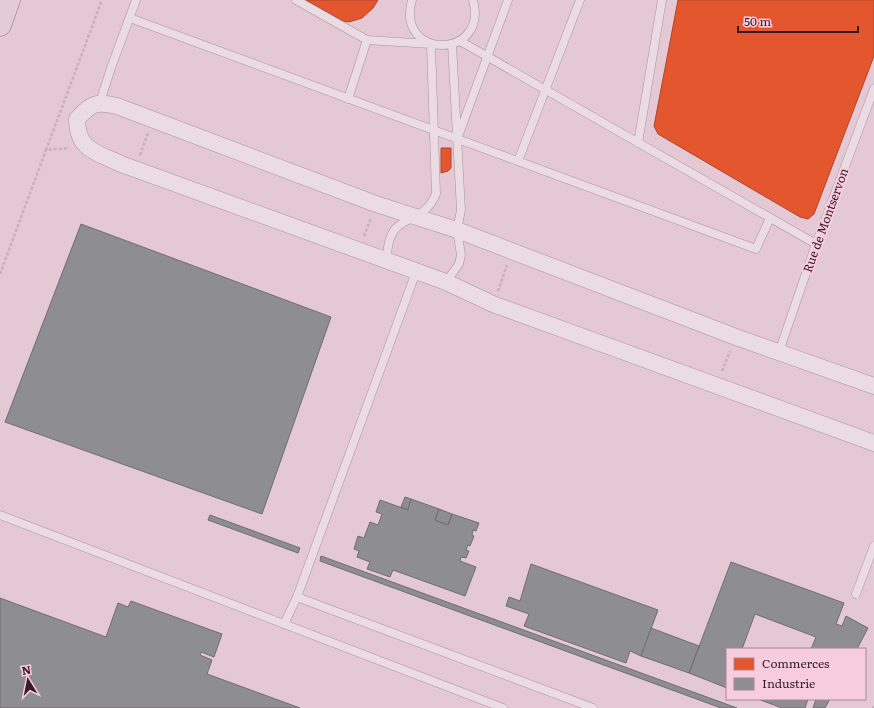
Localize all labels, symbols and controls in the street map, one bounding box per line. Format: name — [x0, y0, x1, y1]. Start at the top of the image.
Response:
scale bar — [738, 8, 858, 34]
text: 50 m — [744, 12, 771, 30]
street label: Rue de Montservon — [798, 165, 852, 275]
legend — [726, 648, 866, 700]
text: Commerces — [762, 654, 830, 672]
north arrow — [8, 660, 48, 700]
text: N — [20, 660, 32, 678]
text: Industrie — [762, 674, 815, 692]

